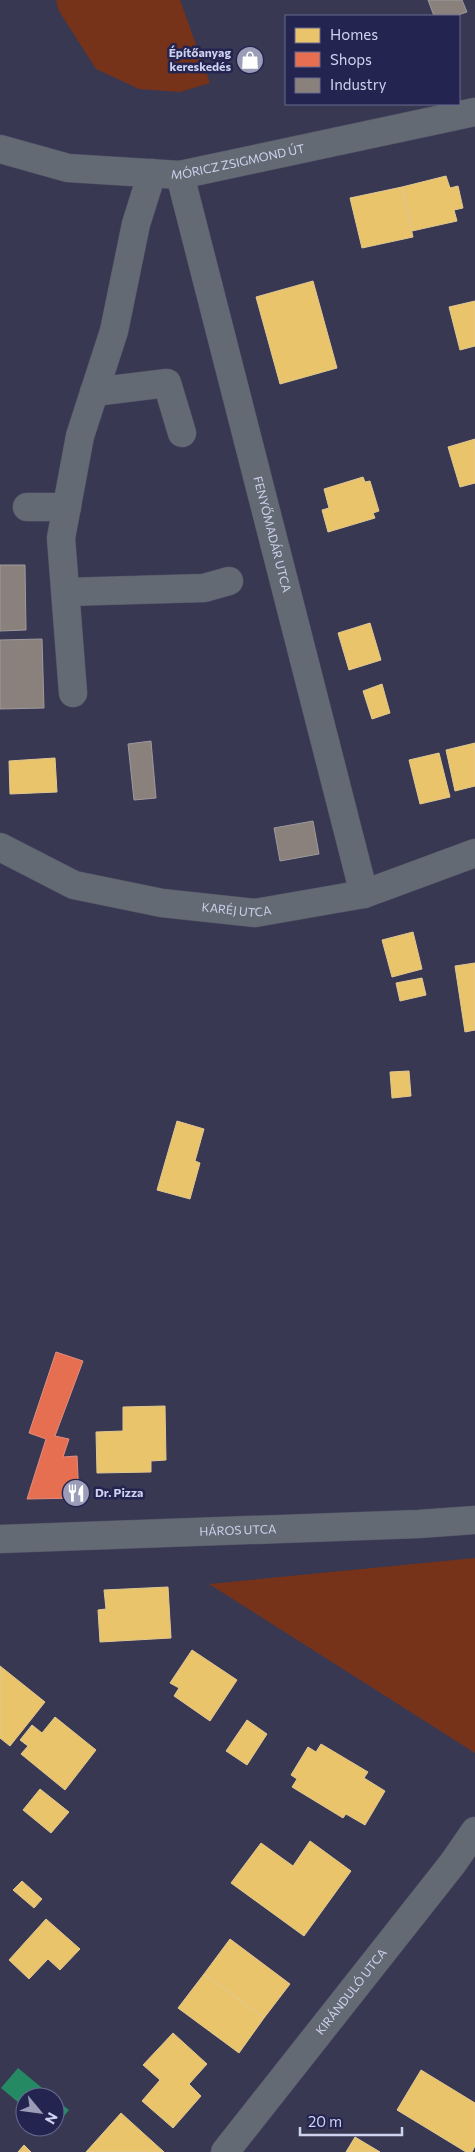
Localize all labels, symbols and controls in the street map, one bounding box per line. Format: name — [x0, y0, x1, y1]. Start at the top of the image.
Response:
legend — [285, 15, 460, 105]
text: Homes — [330, 25, 378, 43]
place label: Építőanyag kereskedés — [169, 45, 231, 73]
shop icon: Építőanyag kereskedés — [235, 45, 265, 75]
text: Shops — [330, 50, 372, 68]
text: Industry — [330, 75, 387, 93]
street label: MÓRICZ ZSIGMOND ÚT — [171, 141, 306, 181]
street label: FENYŐMADÁR UTCA — [251, 475, 295, 594]
street label: KARÉJ UTCA — [201, 899, 272, 919]
restaurant icon: Dr. Pizza — [61, 1478, 91, 1508]
place label: Dr. Pizza — [95, 1485, 143, 1499]
street label: HÁROS UTCA — [199, 1521, 276, 1538]
street label: KIRÁNDULÓ UTCA — [312, 1945, 389, 2037]
north arrow — [15, 2087, 65, 2137]
scale bar — [300, 2104, 402, 2136]
text: N — [42, 2110, 62, 2127]
text: 20 m — [308, 2112, 342, 2130]

